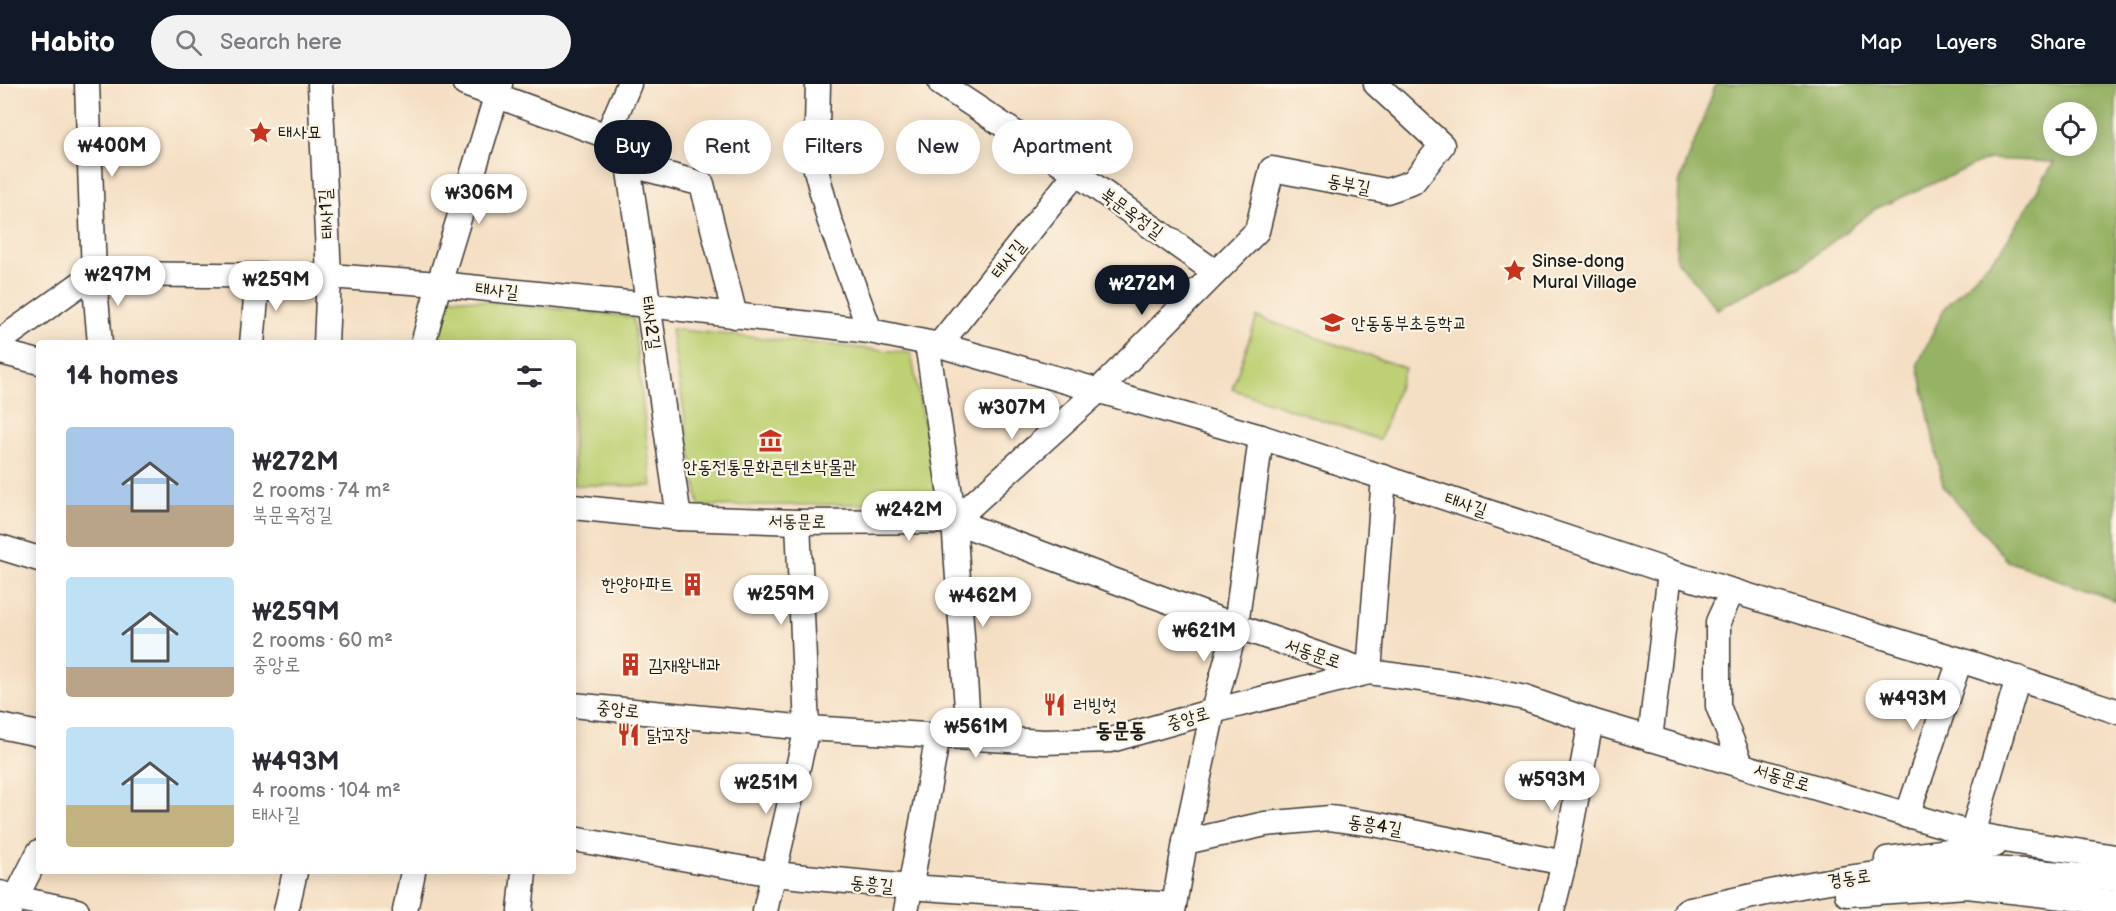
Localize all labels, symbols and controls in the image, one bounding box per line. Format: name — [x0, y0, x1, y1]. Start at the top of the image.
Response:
search box — [151, 15, 571, 69]
text: Habito — [30, 26, 115, 59]
icon: search — [172, 26, 205, 59]
text: Search here — [220, 29, 342, 56]
text: Map — [1860, 30, 1902, 55]
text: Layers — [1935, 30, 1997, 55]
text: Share — [2030, 30, 2086, 55]
map controls — [2043, 102, 2097, 156]
button: locate — [2043, 102, 2097, 156]
place icon: 태사묘 — [247, 119, 273, 145]
chip: Buy — [594, 120, 672, 174]
chip: Rent — [684, 120, 771, 174]
chip: Filters — [783, 120, 884, 174]
chip: New — [896, 120, 980, 174]
chip: Apartment — [992, 120, 1133, 174]
place label: 태사묘 — [278, 122, 321, 143]
pin: ₩400M — [70, 127, 154, 178]
text: ₩400M — [78, 134, 146, 158]
street label: 동부길 — [1326, 170, 1373, 199]
pin: ₩306M — [437, 174, 521, 225]
text: ₩306M — [445, 181, 513, 205]
street label: 북문옥정길 — [1096, 184, 1168, 243]
street label: 태사1길 — [315, 188, 338, 240]
street label: 태사길 — [987, 235, 1030, 283]
place label: Sinse-dong Mural Village — [1532, 251, 1637, 293]
pin: ₩297M — [76, 256, 160, 307]
place icon: Sinse-dong Mural Village — [1501, 258, 1527, 284]
pin: ₩259M — [234, 261, 318, 312]
text: ₩297M — [85, 263, 151, 287]
pin: ₩272M — [1100, 265, 1184, 316]
text: ₩259M — [242, 268, 310, 292]
text: ₩272M — [1109, 272, 1175, 296]
street label: 태사길 — [474, 278, 520, 303]
street label: 태사2길 — [636, 295, 665, 352]
school or university icon: 안동동부초등학교 — [1320, 310, 1346, 336]
place label: 안동동부초등학교 — [1351, 313, 1467, 334]
icon: filters — [513, 360, 546, 393]
text: 14 homes — [66, 361, 178, 392]
pin: ₩307M — [970, 389, 1054, 440]
text: ₩307M — [978, 396, 1046, 420]
museum icon: 안동전통문화콘텐츠박물관 — [757, 428, 783, 454]
text: ₩272M — [252, 447, 339, 478]
icon: home — [114, 451, 186, 523]
place label: 안동전통문화콘텐츠박물관 — [683, 457, 857, 478]
text: 2 rooms · 74 m² — [252, 479, 390, 503]
street label: 태사길 — [1442, 488, 1490, 521]
pin: ₩242M — [867, 491, 951, 542]
text: ₩242M — [875, 498, 943, 522]
text: 북문옥정길 — [252, 503, 332, 527]
street label: 서동문로 — [768, 510, 826, 533]
building icon: 한양아파트 — [679, 571, 705, 597]
place label: 한양아파트 — [602, 574, 674, 595]
pin: ₩259M — [739, 575, 823, 626]
pin: ₩462M — [941, 577, 1025, 628]
text: ₩259M — [747, 582, 815, 606]
text: ₩462M — [949, 584, 1017, 608]
text: ₩259M — [252, 597, 340, 628]
icon: home — [114, 601, 186, 673]
pin: ₩621M — [1162, 612, 1246, 663]
text: ₩621M — [1172, 619, 1236, 643]
text: 2 rooms · 60 m² — [252, 629, 393, 653]
street label: 서동문로 — [1282, 634, 1344, 673]
building icon: 김재왕내과 — [617, 652, 643, 678]
text: 중앙로 — [252, 653, 300, 677]
place label: 김재왕내과 — [648, 655, 720, 676]
pin: ₩493M — [1871, 680, 1955, 731]
text: ₩493M — [1879, 687, 1947, 711]
restaurant icon: 러빙헛 — [1042, 692, 1068, 718]
place label: 러빙헛 — [1073, 695, 1116, 716]
street label: 중앙로 — [595, 697, 641, 722]
street label: 중앙로 — [1164, 702, 1212, 735]
pin: ₩561M — [934, 708, 1018, 759]
text: ₩561M — [944, 715, 1008, 739]
district label: 동문동 — [1096, 718, 1146, 743]
restaurant icon: 닭꼬장 — [616, 722, 642, 748]
place label: 닭꼬장 — [647, 725, 690, 746]
text: ₩493M — [252, 747, 340, 778]
icon: home — [114, 751, 186, 823]
street label: 서동문로 — [1751, 759, 1813, 796]
pin: ₩593M — [1510, 761, 1594, 812]
pin: ₩251M — [724, 764, 808, 815]
text: ₩593M — [1518, 768, 1586, 792]
text: ₩251M — [734, 771, 798, 795]
text: 4 rooms · 104 m² — [252, 779, 401, 803]
text: 태사길 — [252, 803, 300, 827]
street label: 동흥4길 — [1346, 811, 1404, 840]
street label: 경동로 — [1826, 865, 1872, 892]
street label: 동흥길 — [849, 872, 895, 897]

